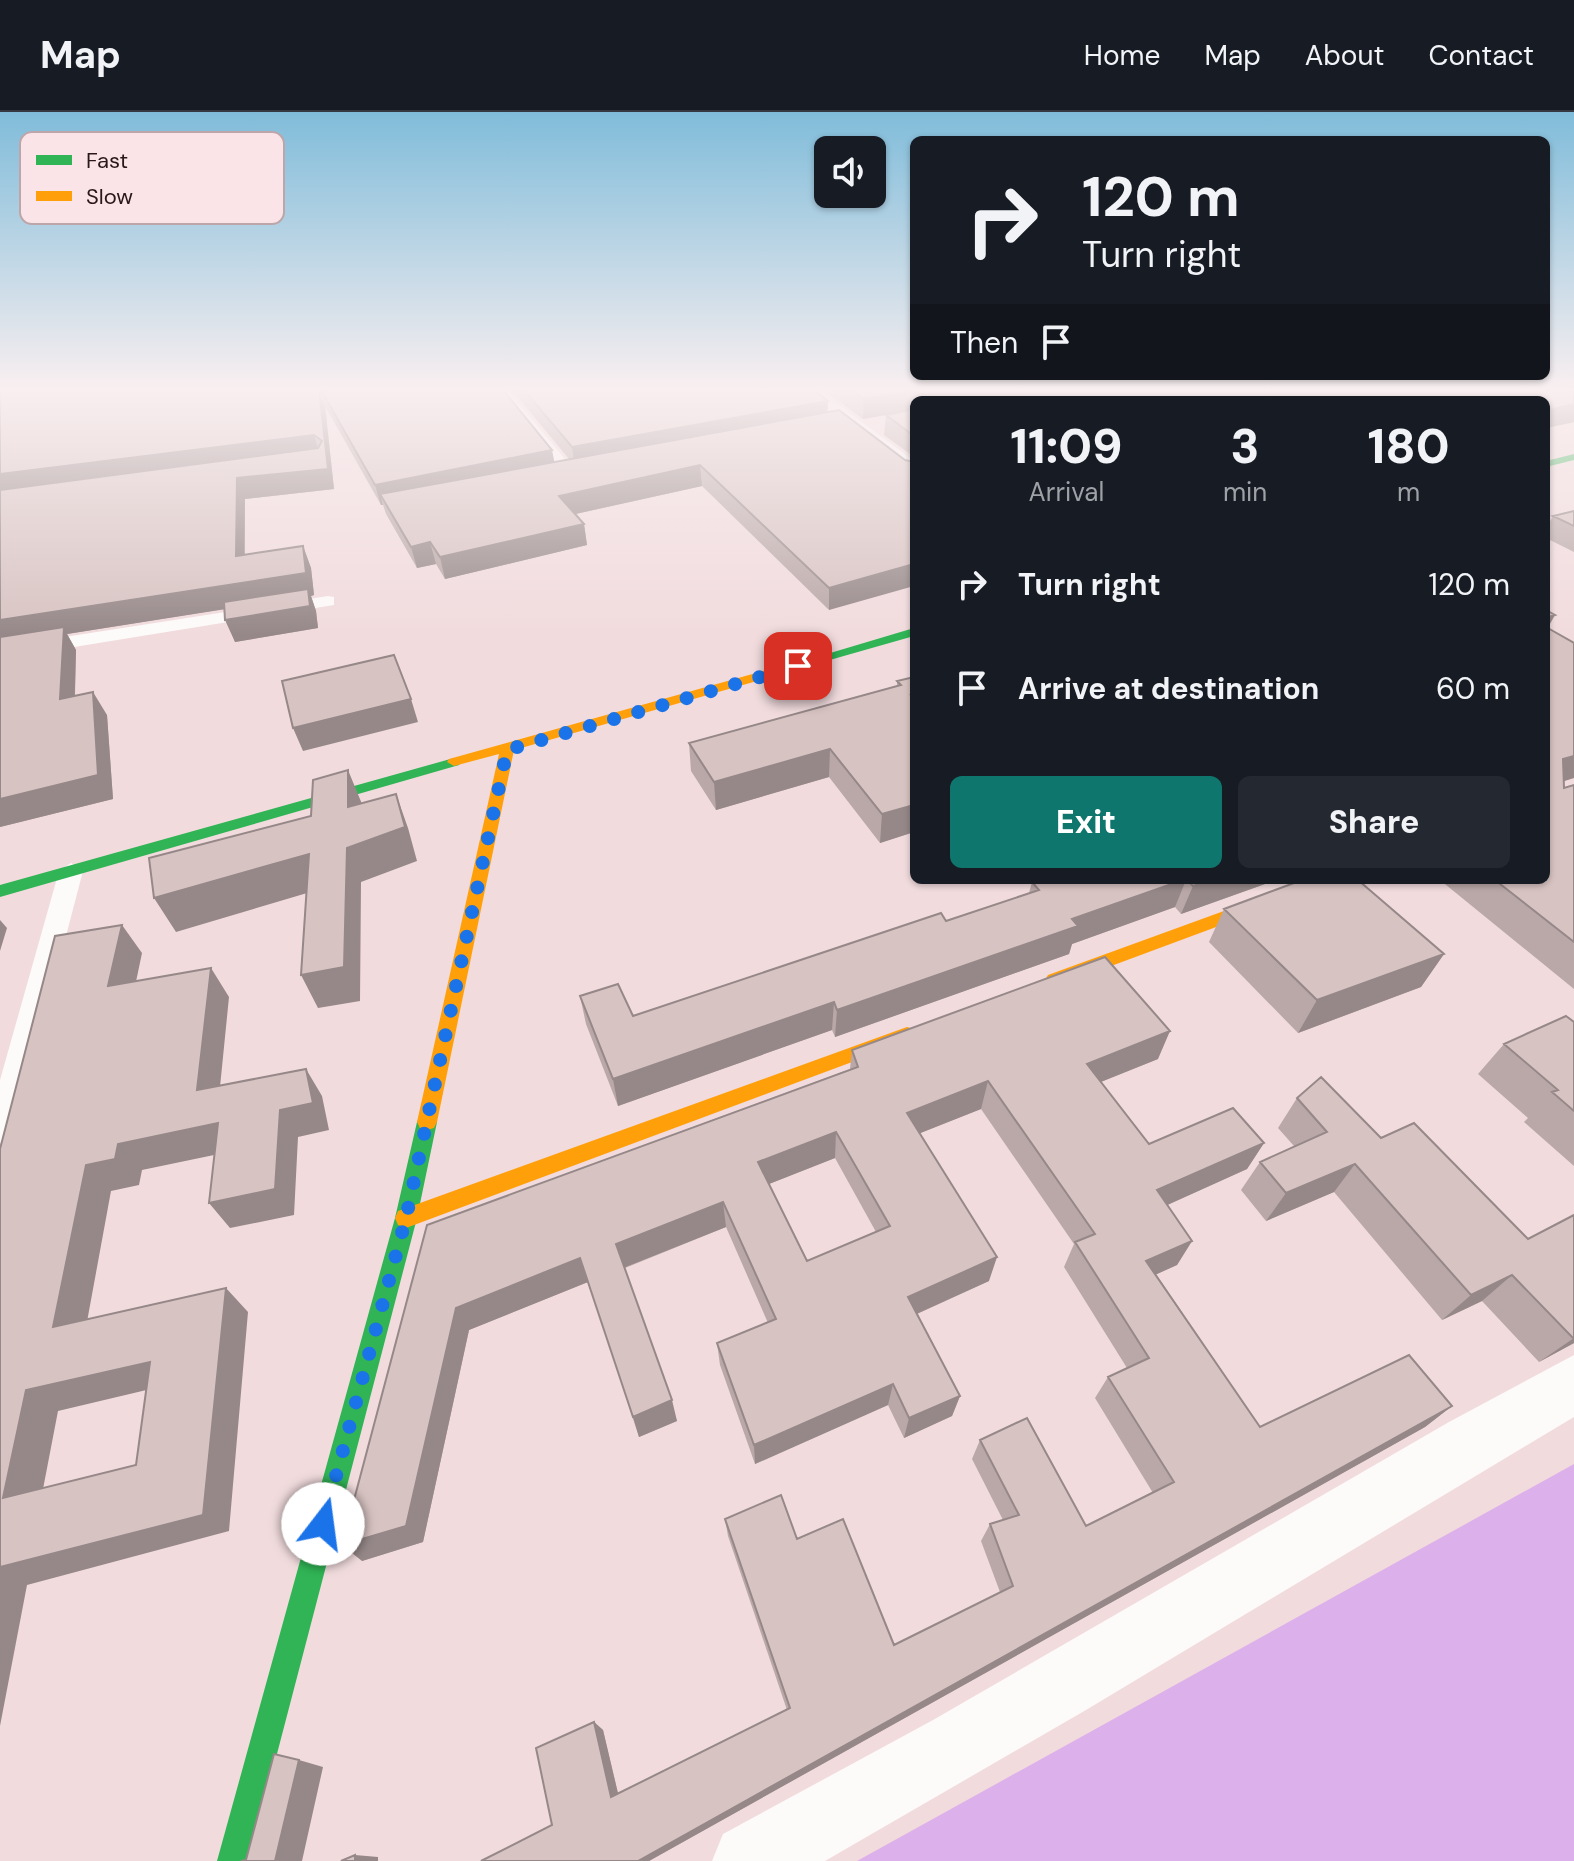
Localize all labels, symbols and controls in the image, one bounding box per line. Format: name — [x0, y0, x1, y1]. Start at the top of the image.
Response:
text: Map — [40, 30, 121, 80]
text: Home — [1084, 37, 1160, 74]
text: Map — [1204, 37, 1261, 74]
text: About — [1305, 37, 1384, 74]
text: Contact — [1428, 37, 1534, 74]
legend — [20, 132, 284, 224]
map controls — [814, 136, 886, 208]
button: sound — [814, 136, 886, 208]
text: Fast — [86, 146, 128, 175]
text: 120 m — [1082, 160, 1240, 233]
icon: right — [950, 168, 1054, 272]
text: Slow — [86, 182, 133, 211]
text: Turn right — [1082, 231, 1241, 278]
icon: arrive — [1034, 320, 1078, 364]
text: Then — [950, 323, 1018, 362]
text: 11:09 — [1010, 415, 1123, 478]
text: 3 — [1231, 415, 1260, 478]
text: 180 — [1368, 415, 1450, 478]
text: Arrival — [1029, 475, 1104, 509]
text: min — [1223, 475, 1267, 509]
text: m — [1397, 475, 1420, 509]
icon: right — [950, 562, 994, 606]
text: Turn right — [1018, 565, 1161, 604]
text: 120 m — [1428, 565, 1510, 604]
pin — [764, 632, 832, 700]
icon: arrive — [776, 644, 820, 688]
icon: arrive — [950, 666, 994, 710]
text: Arrive at destination — [1018, 669, 1319, 708]
text: 60 m — [1436, 669, 1510, 708]
button: Exit — [950, 776, 1222, 868]
button: Share — [1238, 776, 1510, 868]
position arrow — [281, 1482, 365, 1566]

